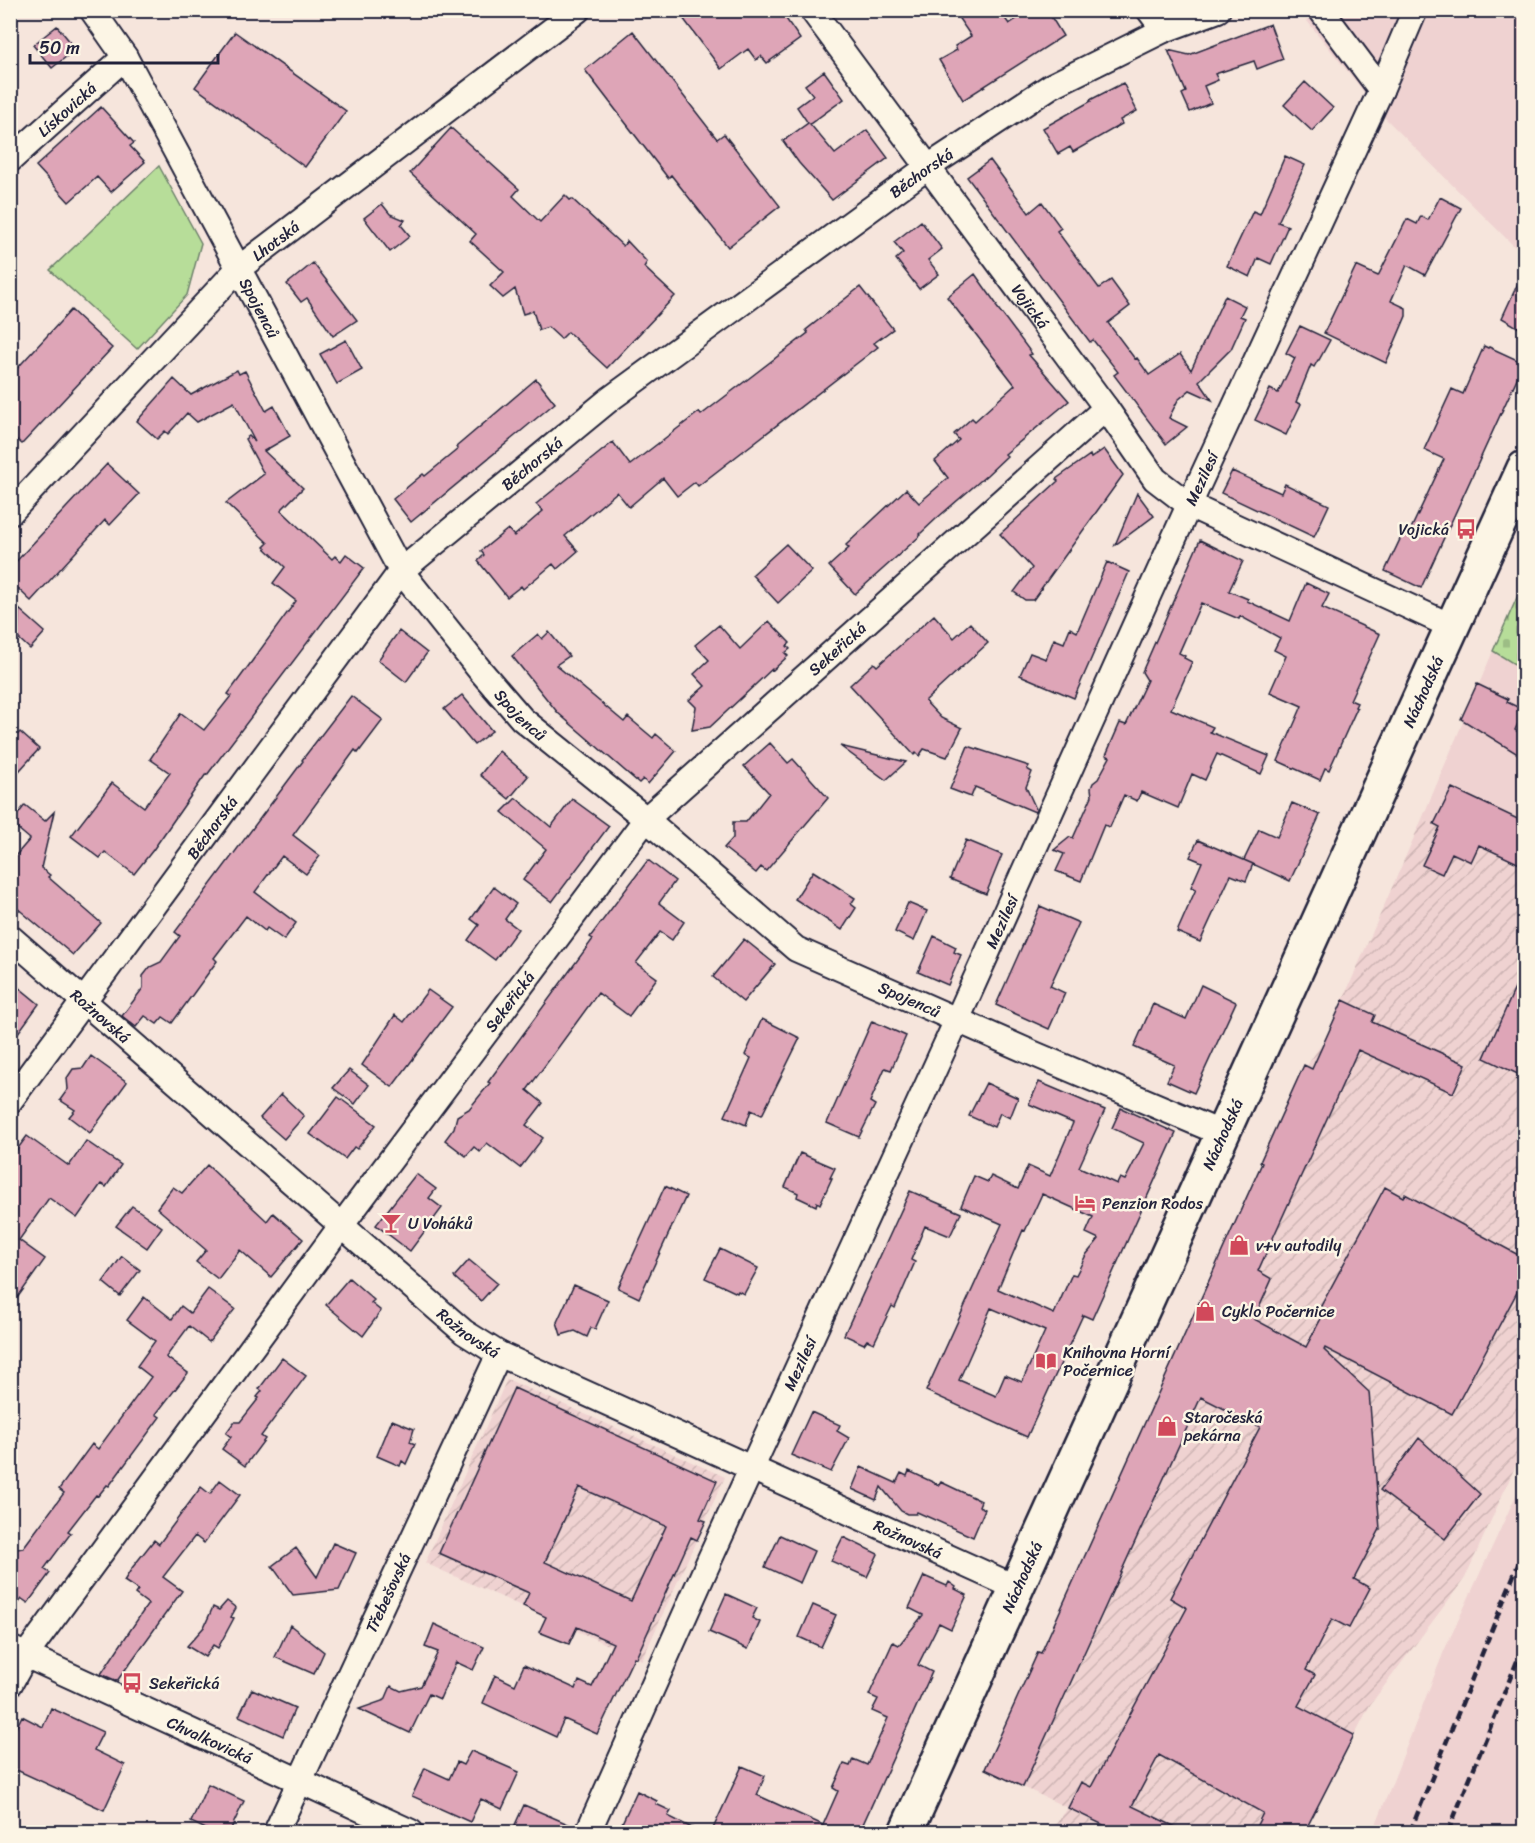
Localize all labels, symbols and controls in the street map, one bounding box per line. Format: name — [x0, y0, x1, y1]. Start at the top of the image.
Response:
scale bar — [30, 27, 218, 65]
text: 50 m — [39, 32, 80, 64]
street label: Lískovická — [30, 74, 103, 144]
street label: Běchorská — [883, 140, 959, 206]
street label: Lhotská — [245, 213, 306, 268]
street label: Spojenců — [231, 272, 288, 344]
street label: Vojická — [1004, 277, 1057, 335]
street label: Běchorská — [494, 429, 569, 498]
street label: Mezilesí — [1176, 444, 1227, 510]
place label: Vojická — [1399, 515, 1449, 544]
bus stop icon: Vojická — [1454, 517, 1478, 541]
street label: Sekeřická — [801, 614, 873, 683]
street label: Náchodská — [1394, 651, 1452, 732]
street label: Spojenců — [487, 682, 554, 749]
street label: Běchorská — [178, 789, 245, 866]
street label: Mezilesí — [977, 887, 1027, 953]
street label: Sekeřická — [477, 964, 542, 1038]
street label: Spojenců — [874, 973, 946, 1026]
street label: Rožnovská — [64, 981, 138, 1051]
street label: Náchodská — [1193, 1094, 1251, 1175]
place label: Penzion Rodos — [1102, 1189, 1204, 1218]
hotel icon: Penzion Rodos — [1073, 1191, 1097, 1215]
place label: U Voháků — [408, 1209, 473, 1238]
bar icon: U Voháků — [379, 1211, 403, 1235]
place label: v+v autodily — [1256, 1231, 1342, 1260]
shop icon: v+v autodily — [1227, 1233, 1251, 1257]
place label: Cyklo Počernice — [1222, 1297, 1335, 1326]
shop icon: Cyklo Počernice — [1193, 1299, 1217, 1323]
street label: Rožnovská — [430, 1300, 506, 1366]
street label: Mezilesí — [775, 1329, 826, 1395]
place label: Knihovna Horní Počernice — [1063, 1338, 1172, 1385]
library icon: Knihovna Horní Počernice — [1034, 1349, 1058, 1373]
place label: Staročeská pekárna — [1183, 1403, 1263, 1450]
shop icon: Staročeská pekárna — [1155, 1414, 1179, 1438]
street label: Rožnovská — [869, 1511, 947, 1567]
street label: Náchodská — [993, 1536, 1050, 1618]
street label: Třebešovská — [356, 1548, 419, 1637]
place label: Sekeřická — [149, 1669, 219, 1698]
bus stop icon: Sekeřická — [120, 1671, 144, 1695]
street label: Chvalkovická — [162, 1707, 258, 1772]

